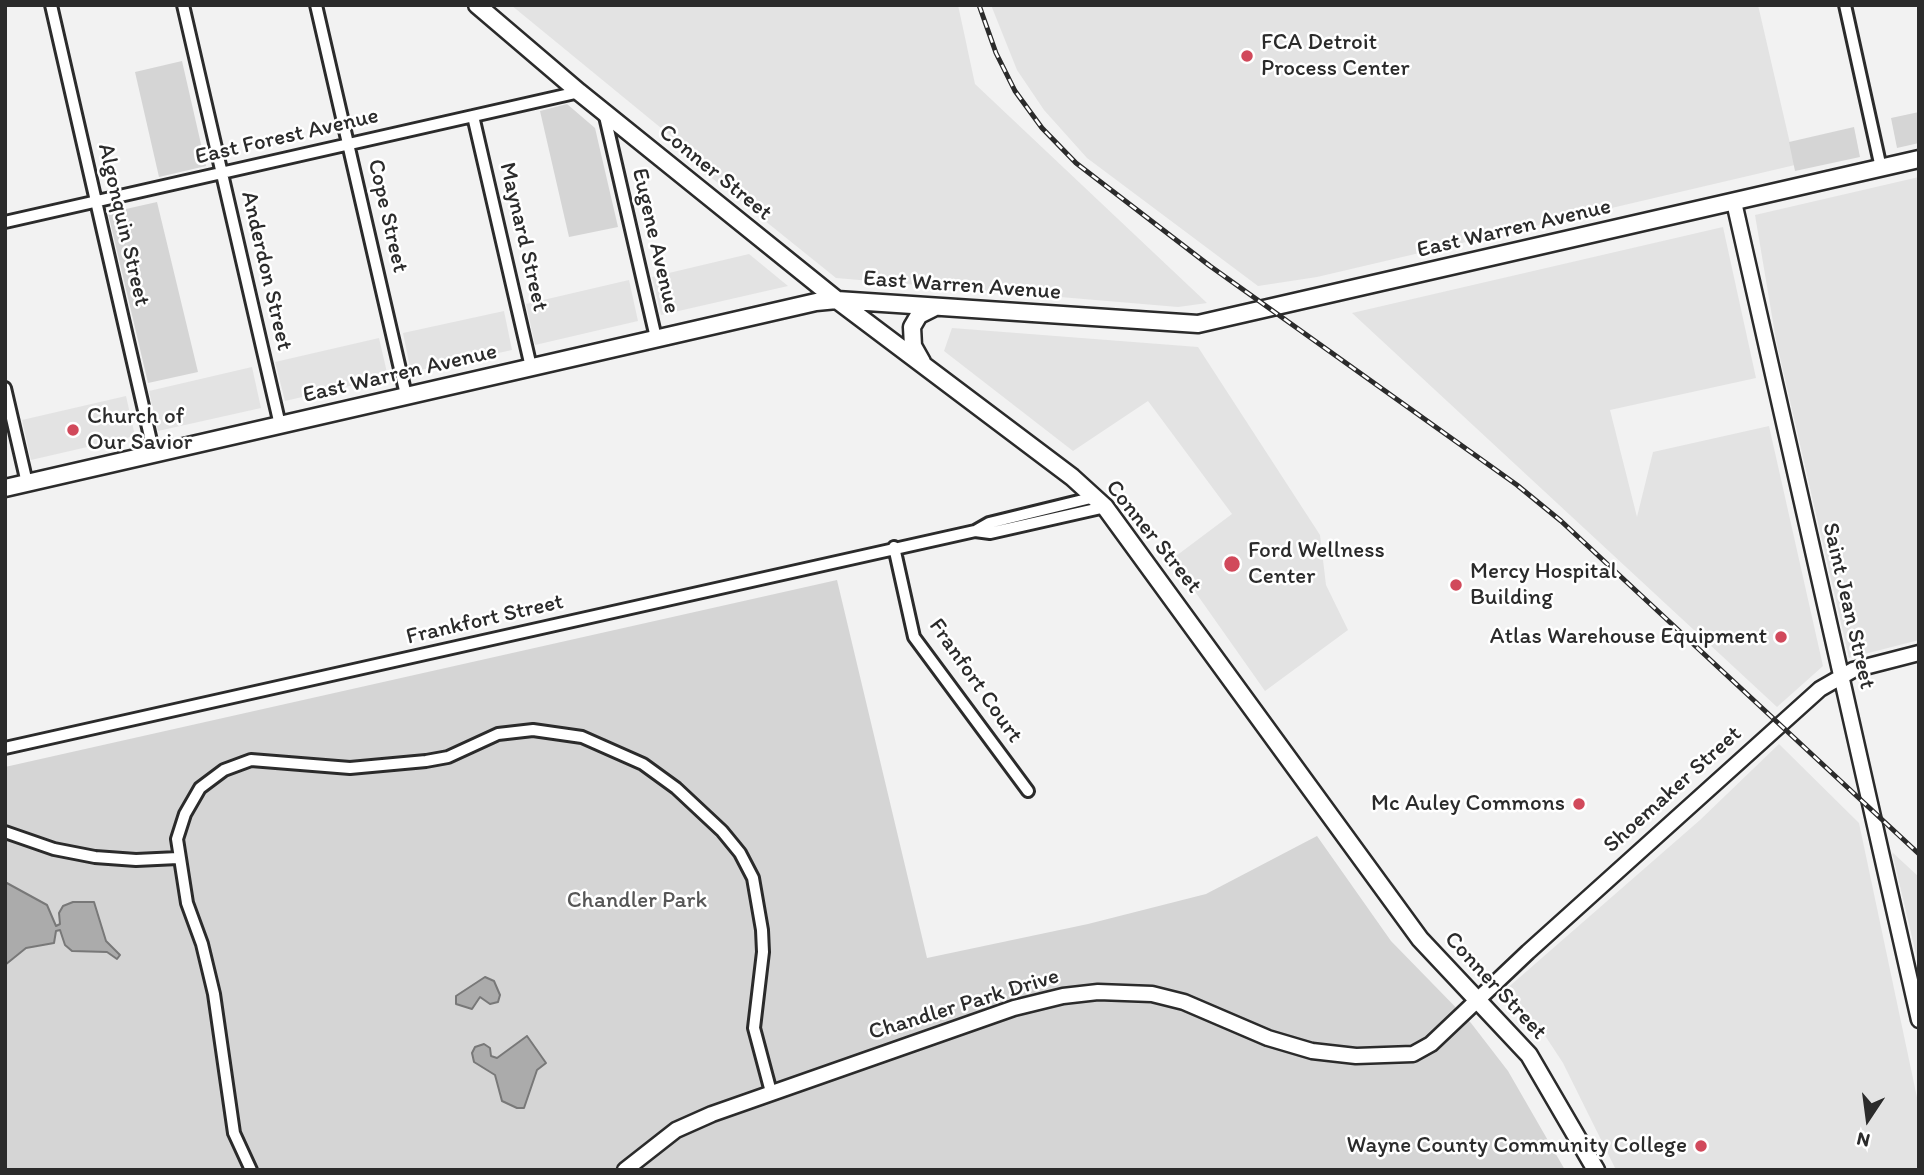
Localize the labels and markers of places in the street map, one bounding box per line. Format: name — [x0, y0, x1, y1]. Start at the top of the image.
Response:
place label: FCA Detroit Process Center — [1261, 29, 1410, 83]
marker: FCA Detroit Process Center — [1239, 48, 1255, 64]
place label: Church of Our Savior — [87, 403, 192, 457]
marker: Church of Our Savior — [65, 422, 81, 438]
place label: Ford Wellness Center — [1248, 537, 1385, 591]
marker: Ford Wellness Center — [1222, 554, 1242, 574]
place label: Mercy Hospital Building — [1470, 558, 1617, 612]
marker: Mercy Hospital Building — [1448, 577, 1464, 593]
place label: Atlas Warehouse Equipment — [1490, 623, 1767, 651]
marker: Atlas Warehouse Equipment — [1773, 629, 1789, 645]
place label: Mc Auley Commons — [1371, 790, 1565, 818]
marker: Mc Auley Commons — [1571, 796, 1587, 812]
place label: Wayne County Community College — [1347, 1132, 1687, 1160]
marker: Wayne County Community College — [1693, 1138, 1709, 1154]

